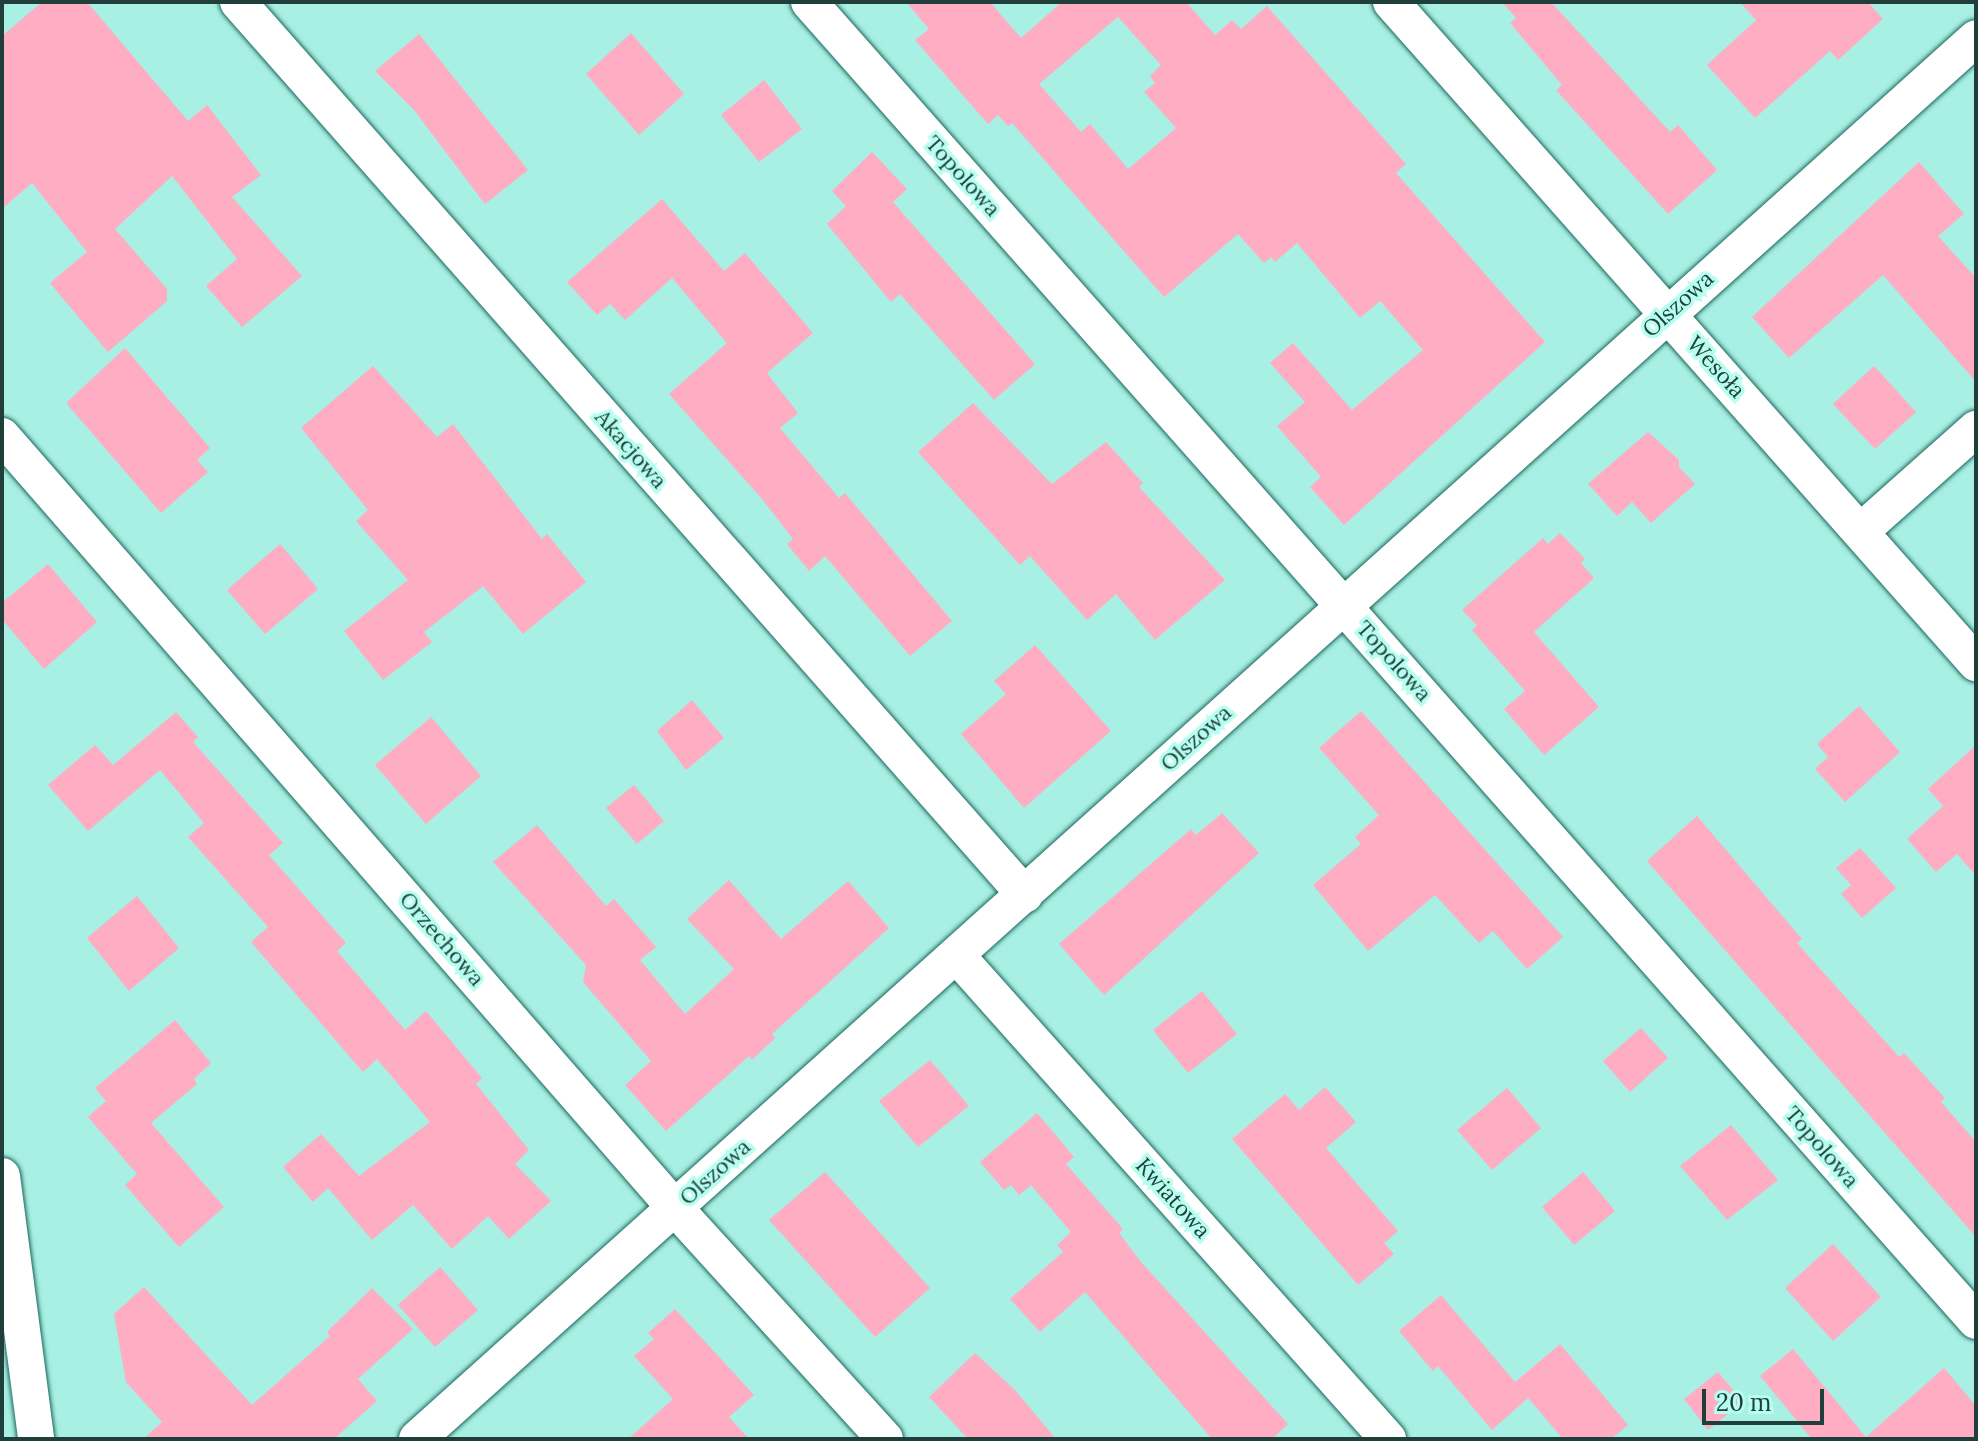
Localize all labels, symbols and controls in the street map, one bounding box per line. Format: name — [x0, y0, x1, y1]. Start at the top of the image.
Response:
street label: Topolowa — [920, 130, 1006, 222]
street label: Olszowa — [1637, 265, 1719, 343]
street label: Wesoła — [1681, 331, 1751, 403]
street label: Akacjowa — [590, 404, 672, 494]
street label: Topolowa — [1351, 615, 1437, 707]
street label: Olszowa — [1155, 699, 1237, 777]
street label: Orzechowa — [394, 886, 490, 992]
street label: Topolowa — [1779, 1101, 1865, 1193]
street label: Olszowa — [674, 1133, 756, 1211]
street label: Kwiatowa — [1130, 1152, 1216, 1244]
scale bar — [1706, 1373, 1828, 1423]
text: 20 m — [1716, 1387, 1772, 1418]

